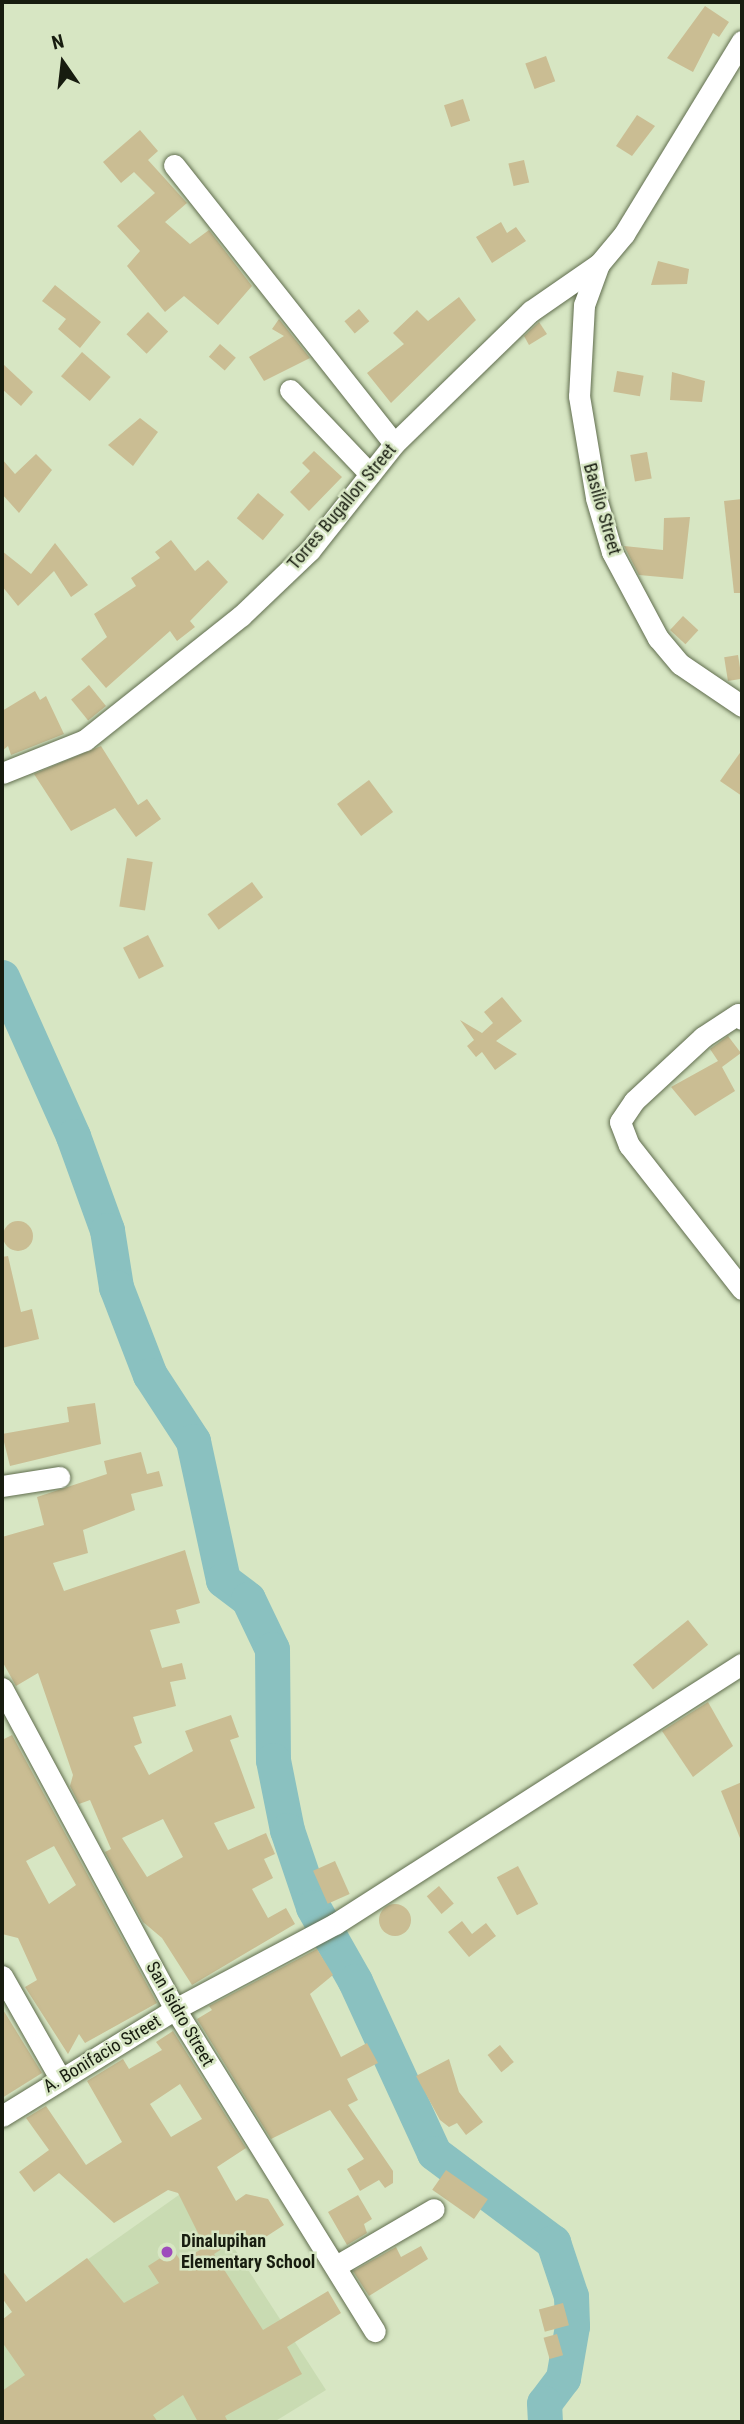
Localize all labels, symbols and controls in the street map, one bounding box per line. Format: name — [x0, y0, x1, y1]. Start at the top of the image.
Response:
north arrow — [28, 28, 98, 98]
text: N — [49, 30, 66, 55]
street label: Torres Bugallon Street — [283, 440, 401, 574]
street label: Basilio Street — [579, 461, 625, 557]
street label: San Isidro Street — [141, 1958, 219, 2070]
street label: A. Bonifacio Street — [39, 2010, 165, 2098]
place label: Dinalupihan Elementary School — [181, 2231, 315, 2274]
marker: Dinalupihan Elementary School — [159, 2244, 175, 2260]

